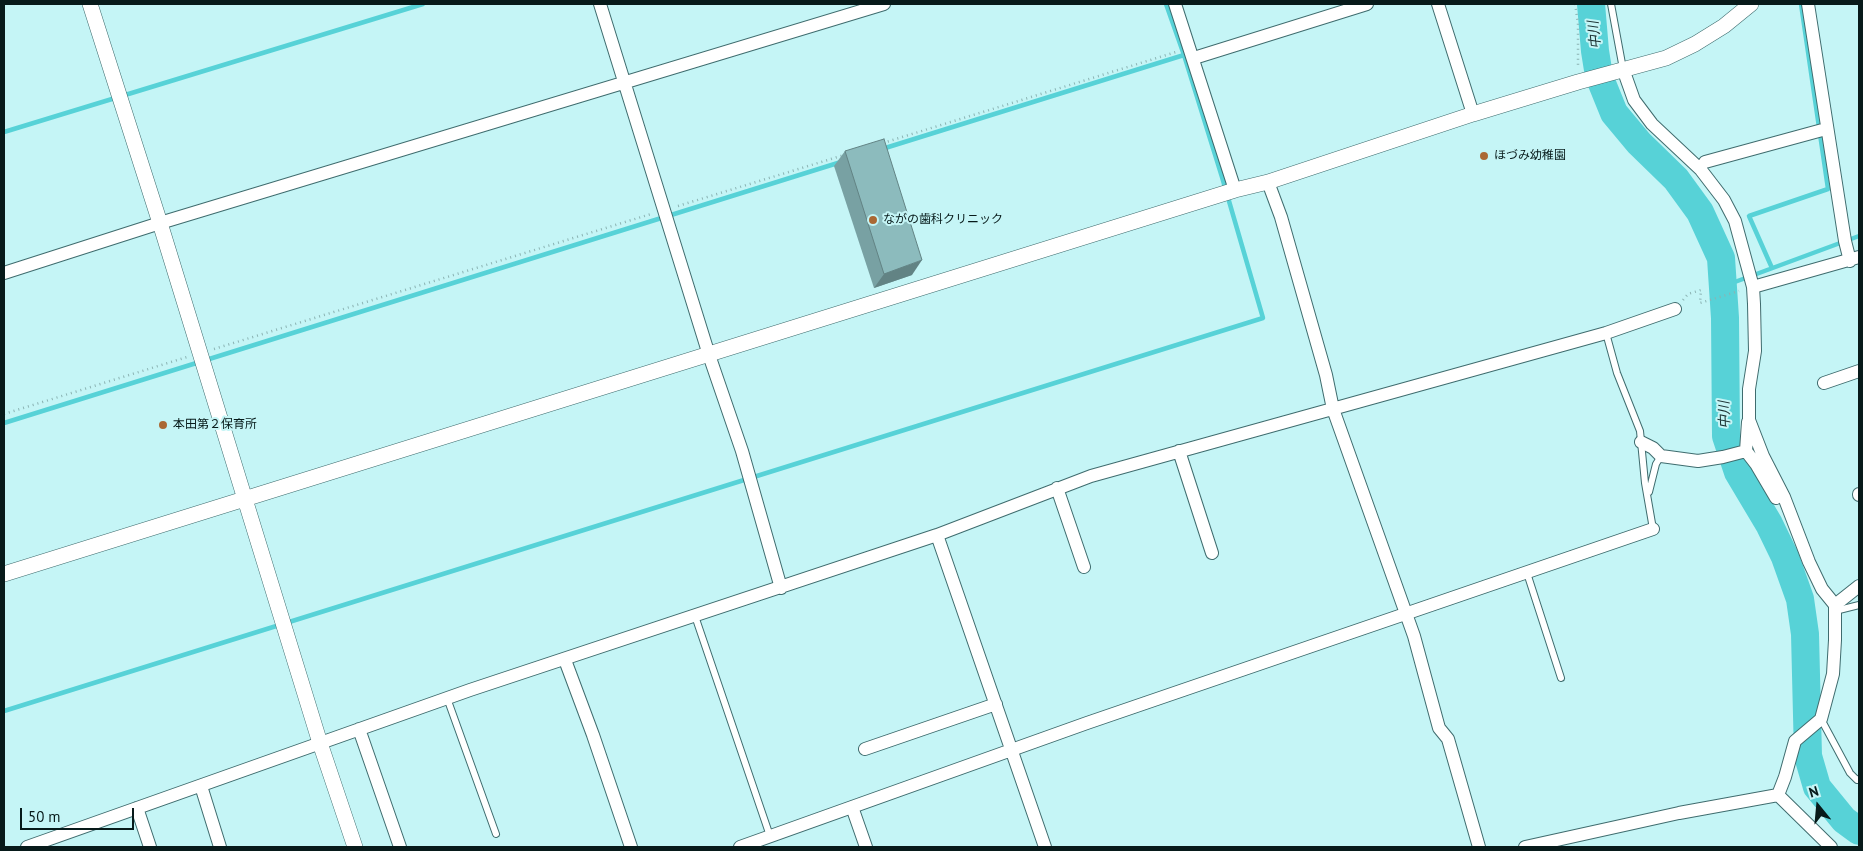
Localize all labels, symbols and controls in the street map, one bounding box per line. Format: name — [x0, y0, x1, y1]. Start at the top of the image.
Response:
water label: 中川 — [1585, 20, 1605, 50]
place label: ほづみ幼稚園 — [1494, 149, 1566, 163]
marker: ほづみ幼稚園 — [1478, 150, 1490, 162]
place label: ながの歯科クリニック — [883, 213, 1003, 227]
marker: ながの歯科クリニック — [867, 214, 879, 226]
water label: 中川 — [1716, 401, 1734, 429]
place label: 本田第２保育所 — [173, 418, 257, 432]
marker: 本田第２保育所 — [157, 419, 169, 431]
north arrow — [1793, 781, 1843, 831]
text: N — [1807, 782, 1821, 802]
scale bar — [22, 798, 136, 830]
text: 50 m — [28, 807, 61, 826]

